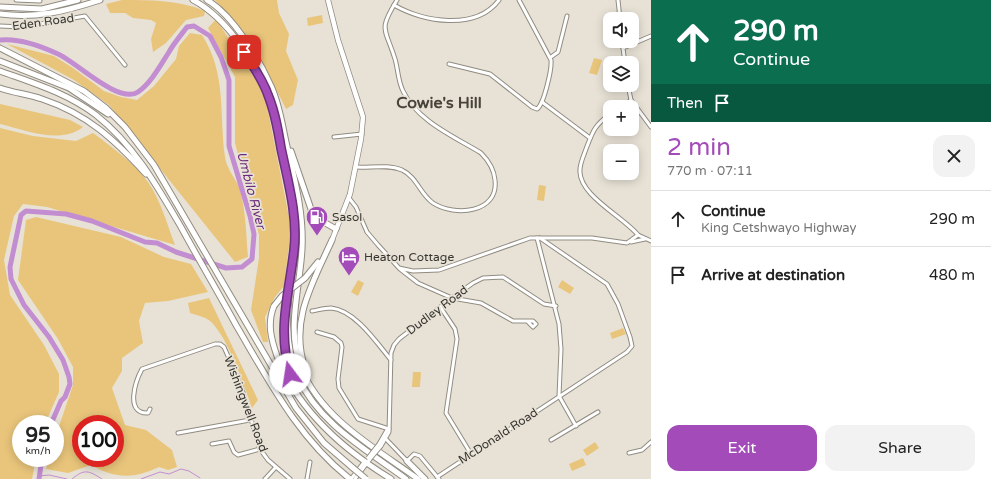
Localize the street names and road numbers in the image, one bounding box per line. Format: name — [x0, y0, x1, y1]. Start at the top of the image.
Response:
street label: Eden Road — [11, 11, 75, 33]
street label: Dudley Road — [404, 282, 470, 338]
street label: Wishingwell Road — [221, 354, 271, 454]
street label: McDonald Road — [456, 405, 540, 467]

